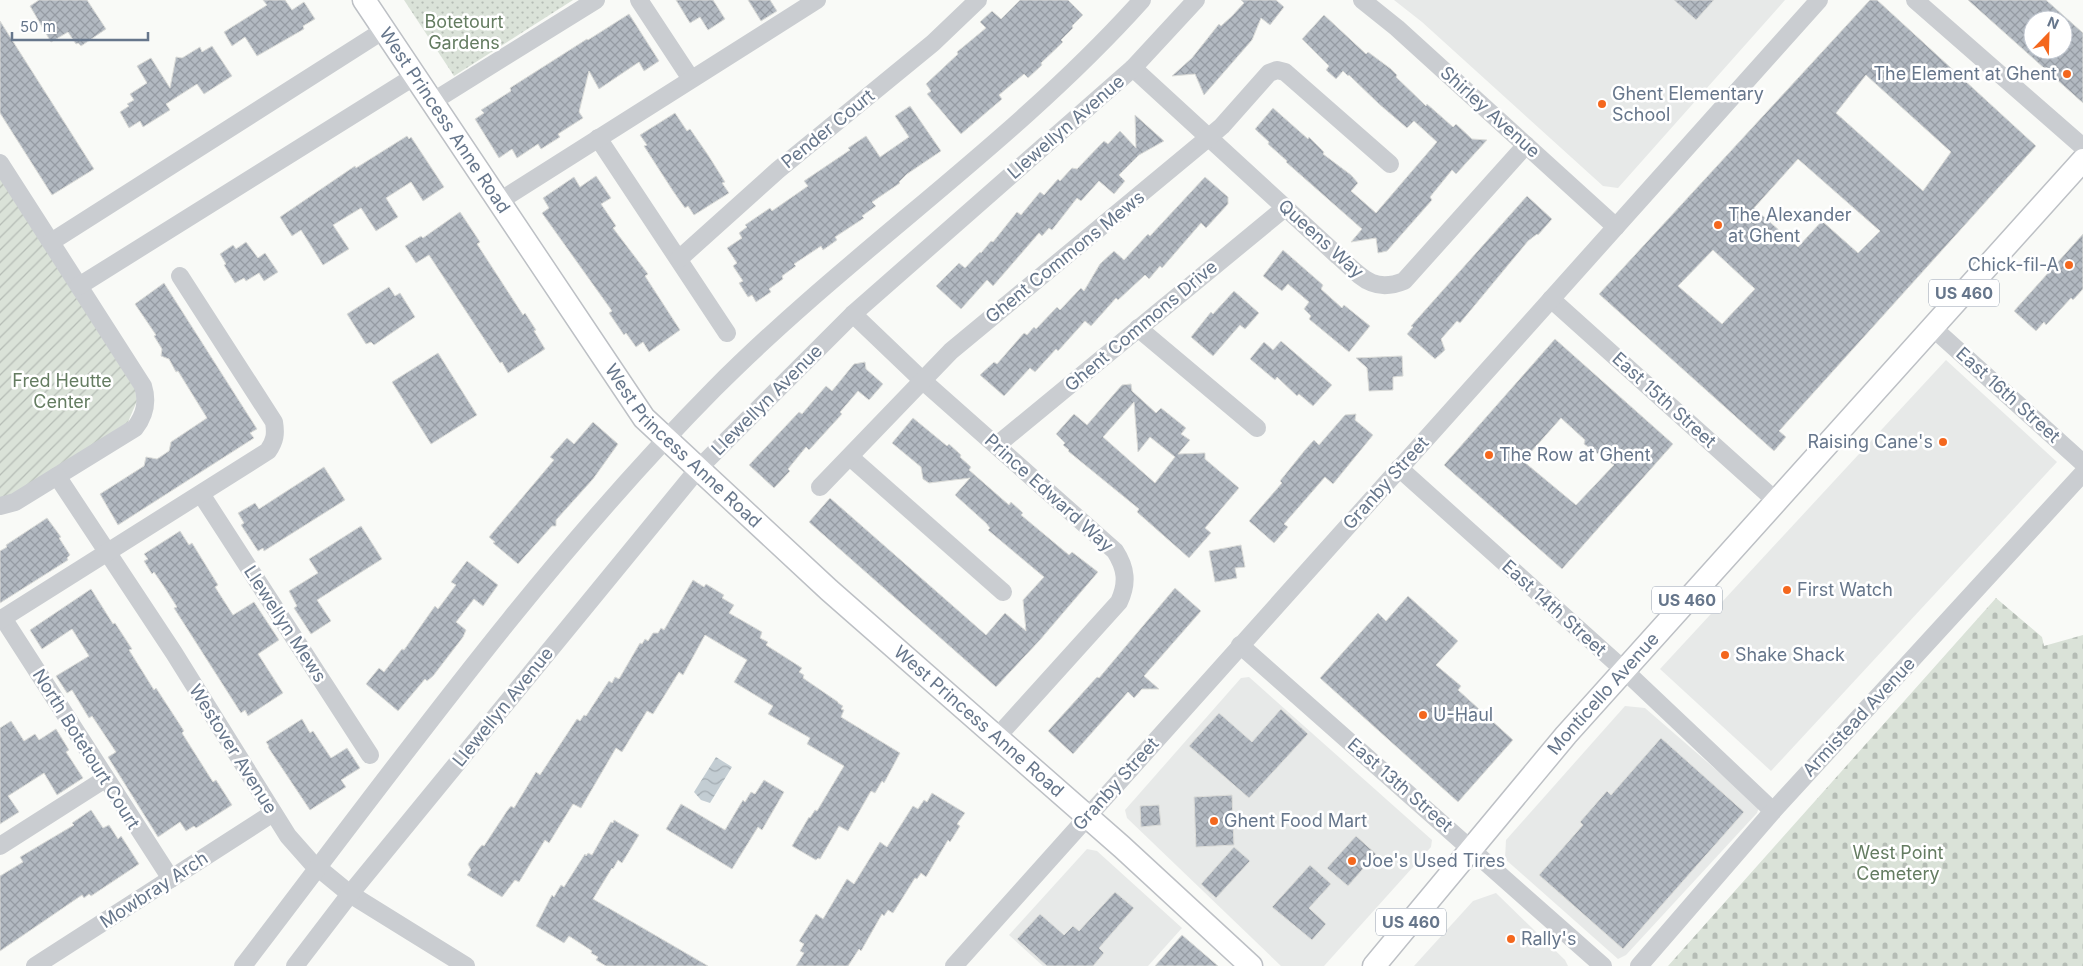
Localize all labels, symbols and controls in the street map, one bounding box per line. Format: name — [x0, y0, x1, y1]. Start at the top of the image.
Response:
scale bar — [12, 10, 149, 42]
north arrow — [2023, 10, 2073, 60]
park label: Botetourt Gardens — [425, 11, 504, 53]
text: N — [2045, 13, 2062, 32]
text: 50 m — [20, 17, 56, 36]
street label: West Princess Anne Road — [375, 23, 515, 217]
street label: Shirley Avenue — [1436, 61, 1544, 162]
place label: The Element at Ghent — [1874, 63, 2057, 84]
marker: The Element at Ghent — [2061, 68, 2073, 80]
street label: Llewellyn Avenue — [1003, 70, 1128, 183]
place label: Ghent Elementary School — [1612, 83, 1764, 125]
street label: Pender Court — [777, 85, 878, 172]
marker: Ghent Elementary School — [1596, 98, 1608, 110]
street label: Ghent Commons Mews — [981, 186, 1148, 327]
street label: Queens Way — [1274, 195, 1368, 282]
place label: The Alexander at Ghent — [1728, 204, 1852, 246]
marker: The Alexander at Ghent — [1712, 219, 1724, 231]
place label: Chick-fil-A — [1968, 254, 2059, 275]
street label: Ghent Commons Drive — [1060, 256, 1221, 395]
marker: Chick-fil-A — [2063, 259, 2075, 271]
road number: US 460 — [1929, 280, 1999, 306]
street label: Llewellyn Avenue — [707, 340, 826, 459]
street label: East 16th Street — [1952, 343, 2065, 447]
street label: East 15th Street — [1608, 348, 1721, 452]
street label: West Princess Anne Road — [601, 360, 766, 532]
park label: Fred Heutte Center — [12, 370, 112, 412]
street label: Prince Edward Way — [981, 429, 1118, 556]
place label: Raising Cane's — [1807, 431, 1933, 452]
street label: Granby Street — [1338, 432, 1433, 533]
marker: Raising Cane's — [1937, 436, 1949, 448]
place label: The Row at Ghent — [1499, 444, 1651, 465]
marker: The Row at Ghent — [1483, 449, 1495, 461]
street label: East 14th Street — [1498, 555, 1611, 660]
street label: Llewellyn Mews — [240, 561, 331, 686]
place label: First Watch — [1797, 579, 1893, 600]
marker: First Watch — [1781, 584, 1793, 596]
road number: US 460 — [1652, 586, 1722, 614]
street label: Monticello Avenue — [1543, 628, 1663, 759]
street label: West Princess Anne Road — [890, 641, 1068, 801]
street label: Llewellyn Avenue — [448, 643, 557, 771]
place label: Shake Shack — [1735, 644, 1845, 665]
marker: Shake Shack — [1719, 649, 1731, 661]
street label: Armistead Avenue — [1798, 653, 1919, 780]
street label: North Botetourt Court — [29, 665, 144, 833]
street label: Westover Avenue — [185, 680, 282, 817]
place label: U-Haul — [1433, 704, 1493, 725]
marker: U-Haul — [1417, 709, 1429, 721]
street label: Granby Street — [1068, 733, 1163, 834]
street label: East 13th Street — [1344, 733, 1457, 836]
place label: Ghent Food Mart — [1224, 810, 1367, 831]
marker: Ghent Food Mart — [1208, 815, 1220, 827]
park label: West Point Cemetery — [1853, 842, 1944, 884]
street label: Mowbray Arch — [96, 847, 211, 932]
place label: Joe's Used Tires — [1362, 850, 1505, 871]
marker: Joe's Used Tires — [1346, 855, 1358, 867]
road number: US 460 — [1376, 909, 1446, 936]
place label: Rally's — [1521, 928, 1576, 949]
marker: Rally's — [1505, 933, 1517, 945]

